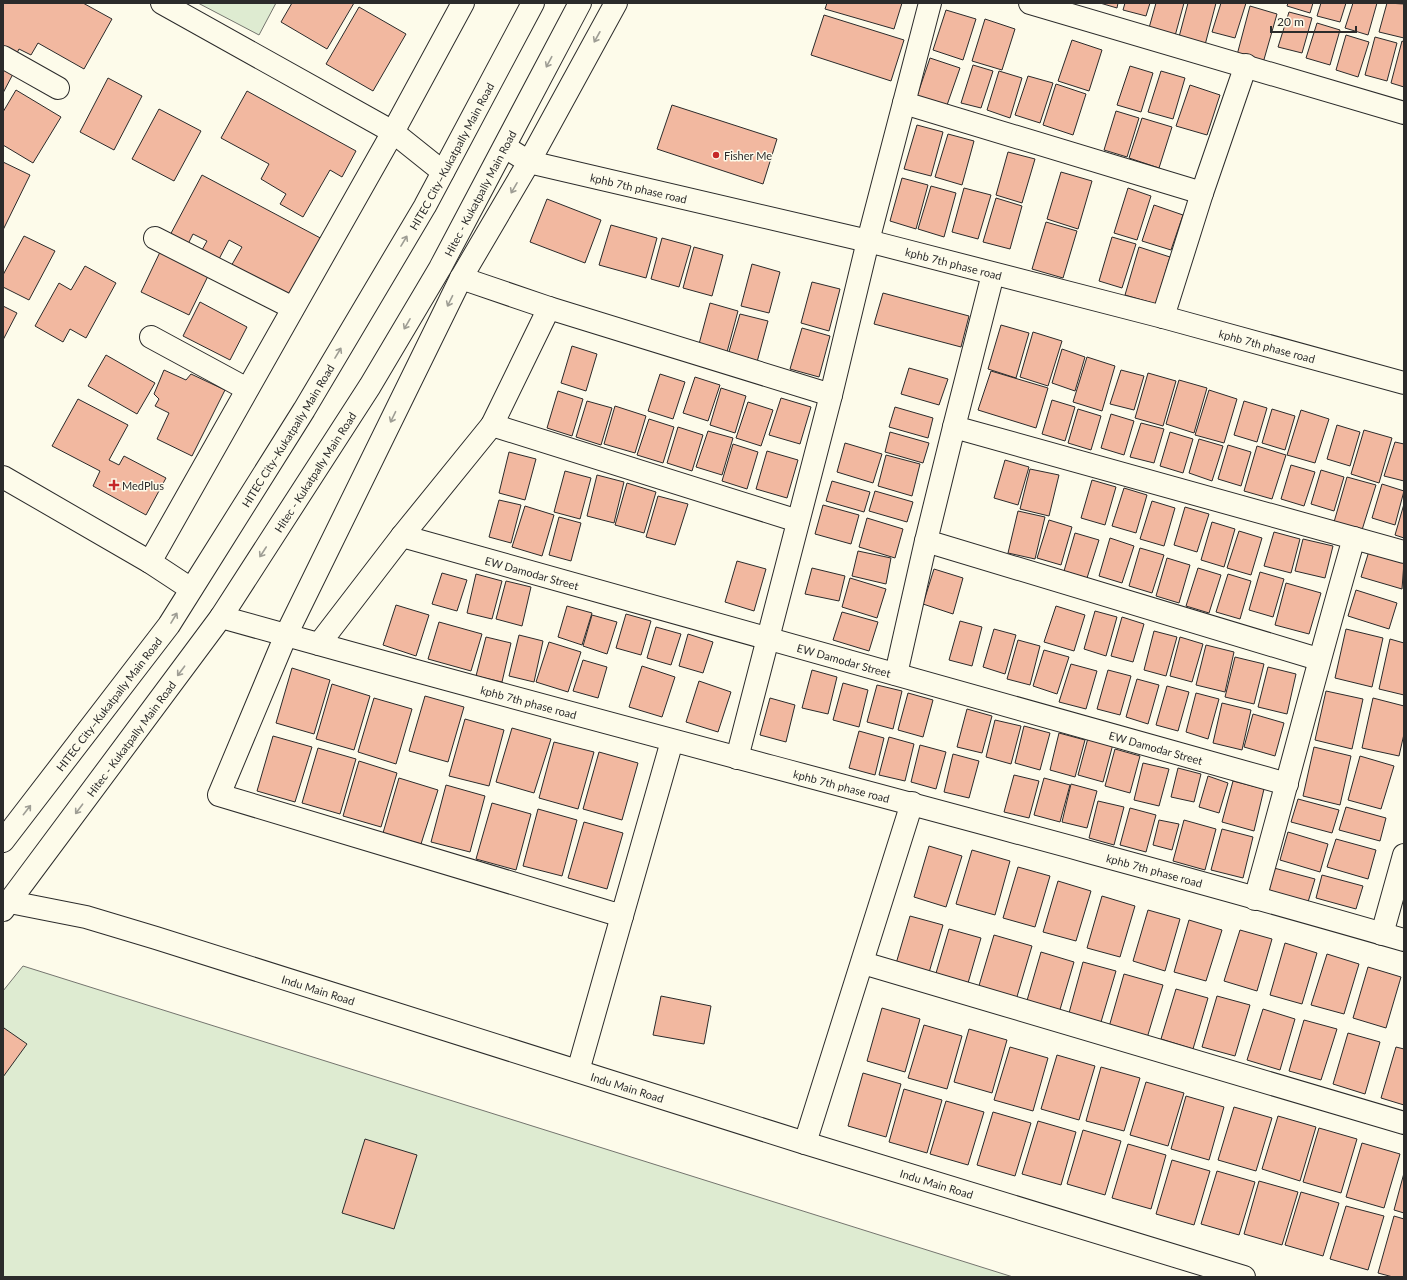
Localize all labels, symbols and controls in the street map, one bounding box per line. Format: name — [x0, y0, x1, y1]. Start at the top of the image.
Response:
scale bar — [1271, 8, 1356, 34]
text: 20 m — [1277, 14, 1304, 29]
one-way arrow — [593, 31, 601, 43]
one-way arrow — [545, 56, 552, 68]
street label: HITEC City–Kukatpally Main Road — [406, 80, 496, 232]
street label: Hitec - Kukatpally Main Road — [441, 128, 518, 258]
place label: Fisher Me — [724, 149, 772, 162]
marker: Fisher Me — [711, 150, 721, 160]
street label: kphb 7th phase road — [589, 170, 688, 205]
one-way arrow — [510, 182, 518, 194]
one-way arrow — [401, 235, 409, 247]
street label: kphb 7th phase road — [904, 244, 1003, 282]
one-way arrow — [446, 294, 453, 306]
one-way arrow — [402, 318, 410, 330]
street label: kphb 7th phase road — [1218, 326, 1317, 365]
one-way arrow — [334, 348, 342, 359]
street label: HITEC City–Kukatpally Main Road — [238, 362, 336, 509]
street label: Hitec - Kukatpally Main Road — [271, 409, 358, 534]
one-way arrow — [389, 411, 396, 423]
place label: MedPlus — [122, 479, 164, 492]
marker: MedPlus — [109, 480, 119, 490]
one-way arrow — [259, 547, 267, 558]
street label: EW Damodar Street — [484, 553, 580, 592]
one-way arrow — [170, 612, 178, 624]
street label: HITEC City–Kukatpally Main Road — [53, 634, 164, 773]
street label: EW Damodar Street — [796, 641, 892, 679]
one-way arrow — [177, 665, 186, 676]
street label: Hitec - Kukatpally Main Road — [84, 678, 178, 799]
street label: kphb 7th phase road — [479, 682, 578, 721]
street label: EW Damodar Street — [1108, 728, 1204, 767]
street label: kphb 7th phase road — [792, 766, 891, 804]
one-way arrow — [75, 803, 83, 814]
one-way arrow — [23, 805, 31, 816]
street label: kphb 7th phase road — [1105, 851, 1204, 889]
street label: Indu Main Road — [280, 972, 357, 1007]
street label: Indu Main Road — [589, 1069, 666, 1105]
street label: Indu Main Road — [899, 1166, 975, 1201]

